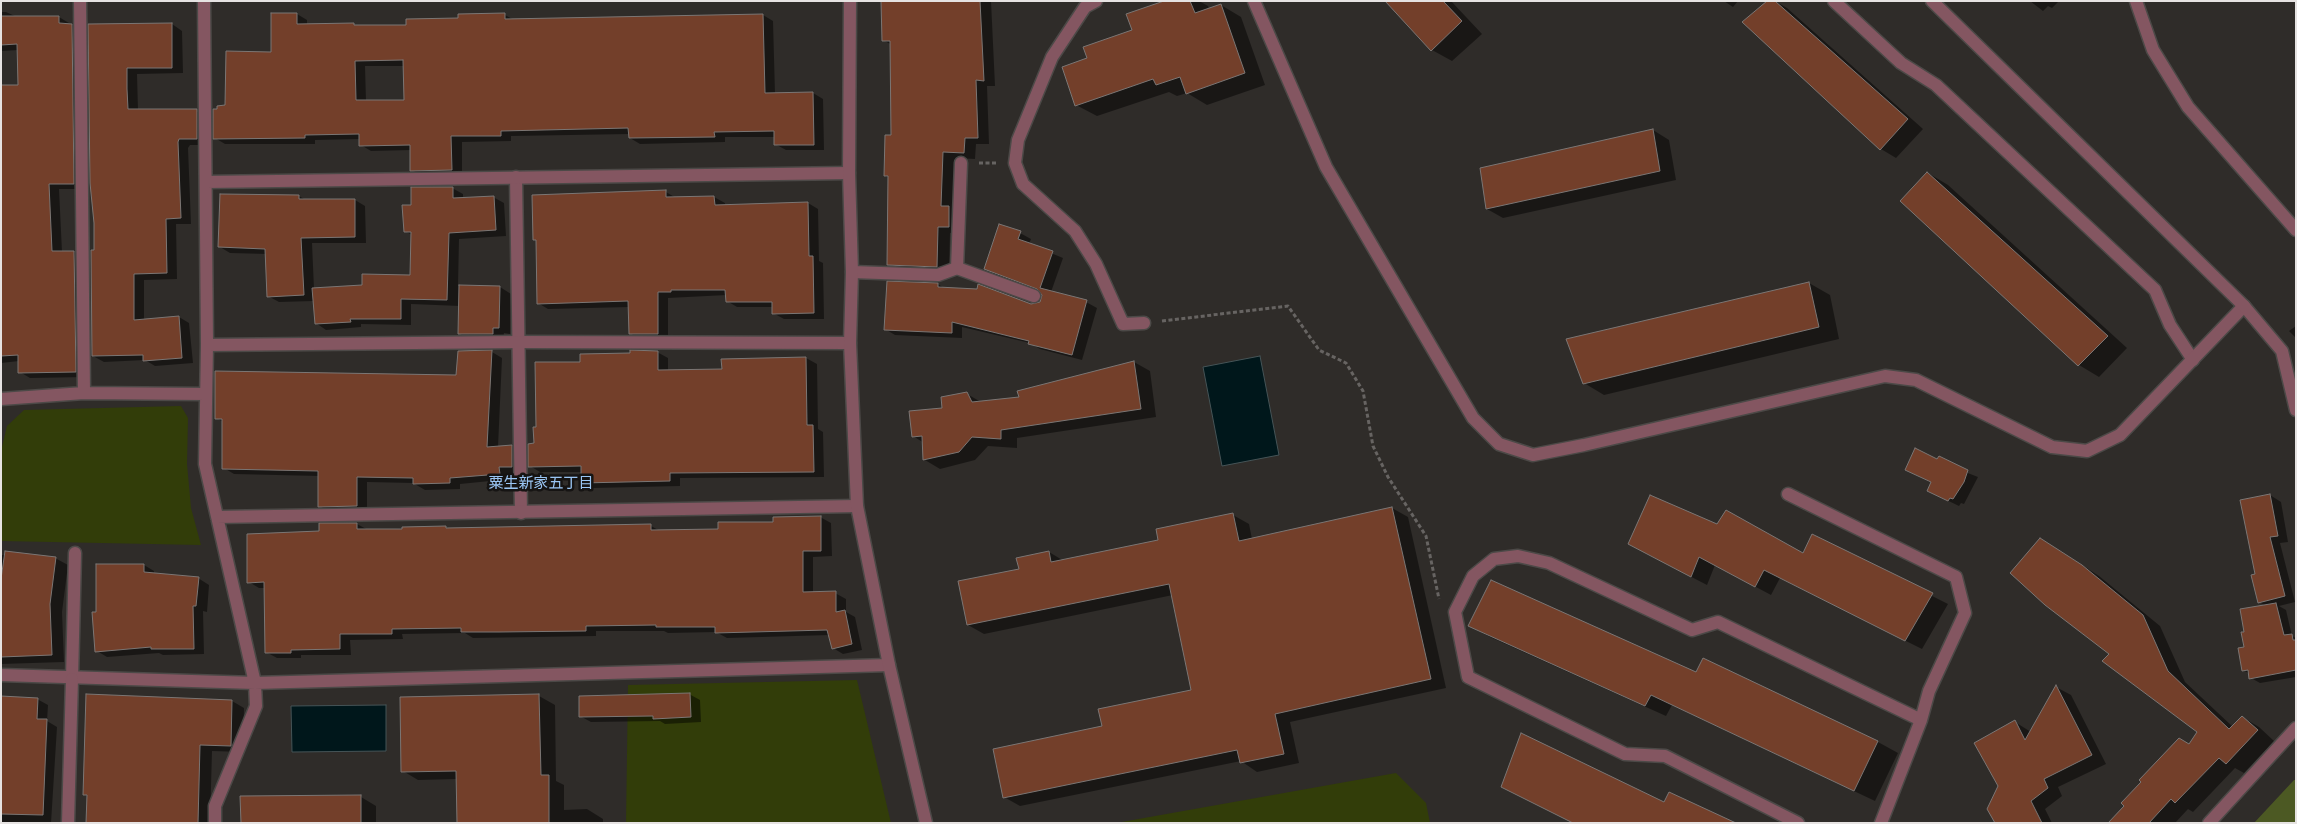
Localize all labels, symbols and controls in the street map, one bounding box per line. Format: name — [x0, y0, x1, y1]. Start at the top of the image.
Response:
district label: 粟生新家五丁目 — [489, 475, 593, 493]

